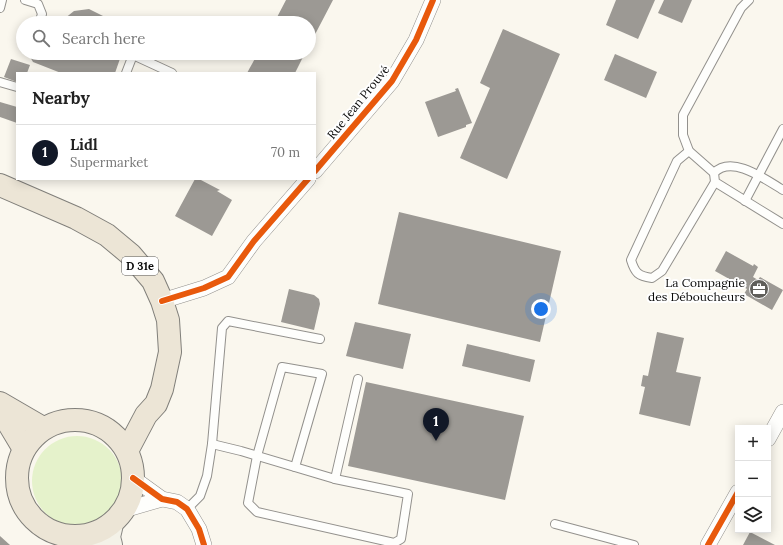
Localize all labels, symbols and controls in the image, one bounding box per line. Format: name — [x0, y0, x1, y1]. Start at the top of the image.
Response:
search box — [16, 16, 316, 60]
icon: search — [30, 27, 52, 49]
text: Search here — [62, 29, 145, 48]
street label: Rue Jean Prouvé — [324, 62, 393, 142]
text: Nearby — [32, 87, 90, 109]
text: Lidl — [70, 135, 98, 154]
text: 1 — [42, 144, 48, 161]
text: 70 m — [271, 144, 300, 161]
text: Supermarket — [70, 154, 148, 171]
road number: D 31e — [122, 257, 158, 275]
place label: La Compagnie des Déboucheurs — [648, 275, 745, 304]
office icon: La Compagnie des Déboucheurs — [748, 278, 770, 300]
your location — [531, 299, 551, 319]
pin: 1 — [423, 408, 449, 441]
map controls — [735, 425, 771, 533]
button: + — [735, 425, 771, 461]
button: − — [735, 461, 771, 497]
button: layers — [735, 497, 771, 533]

